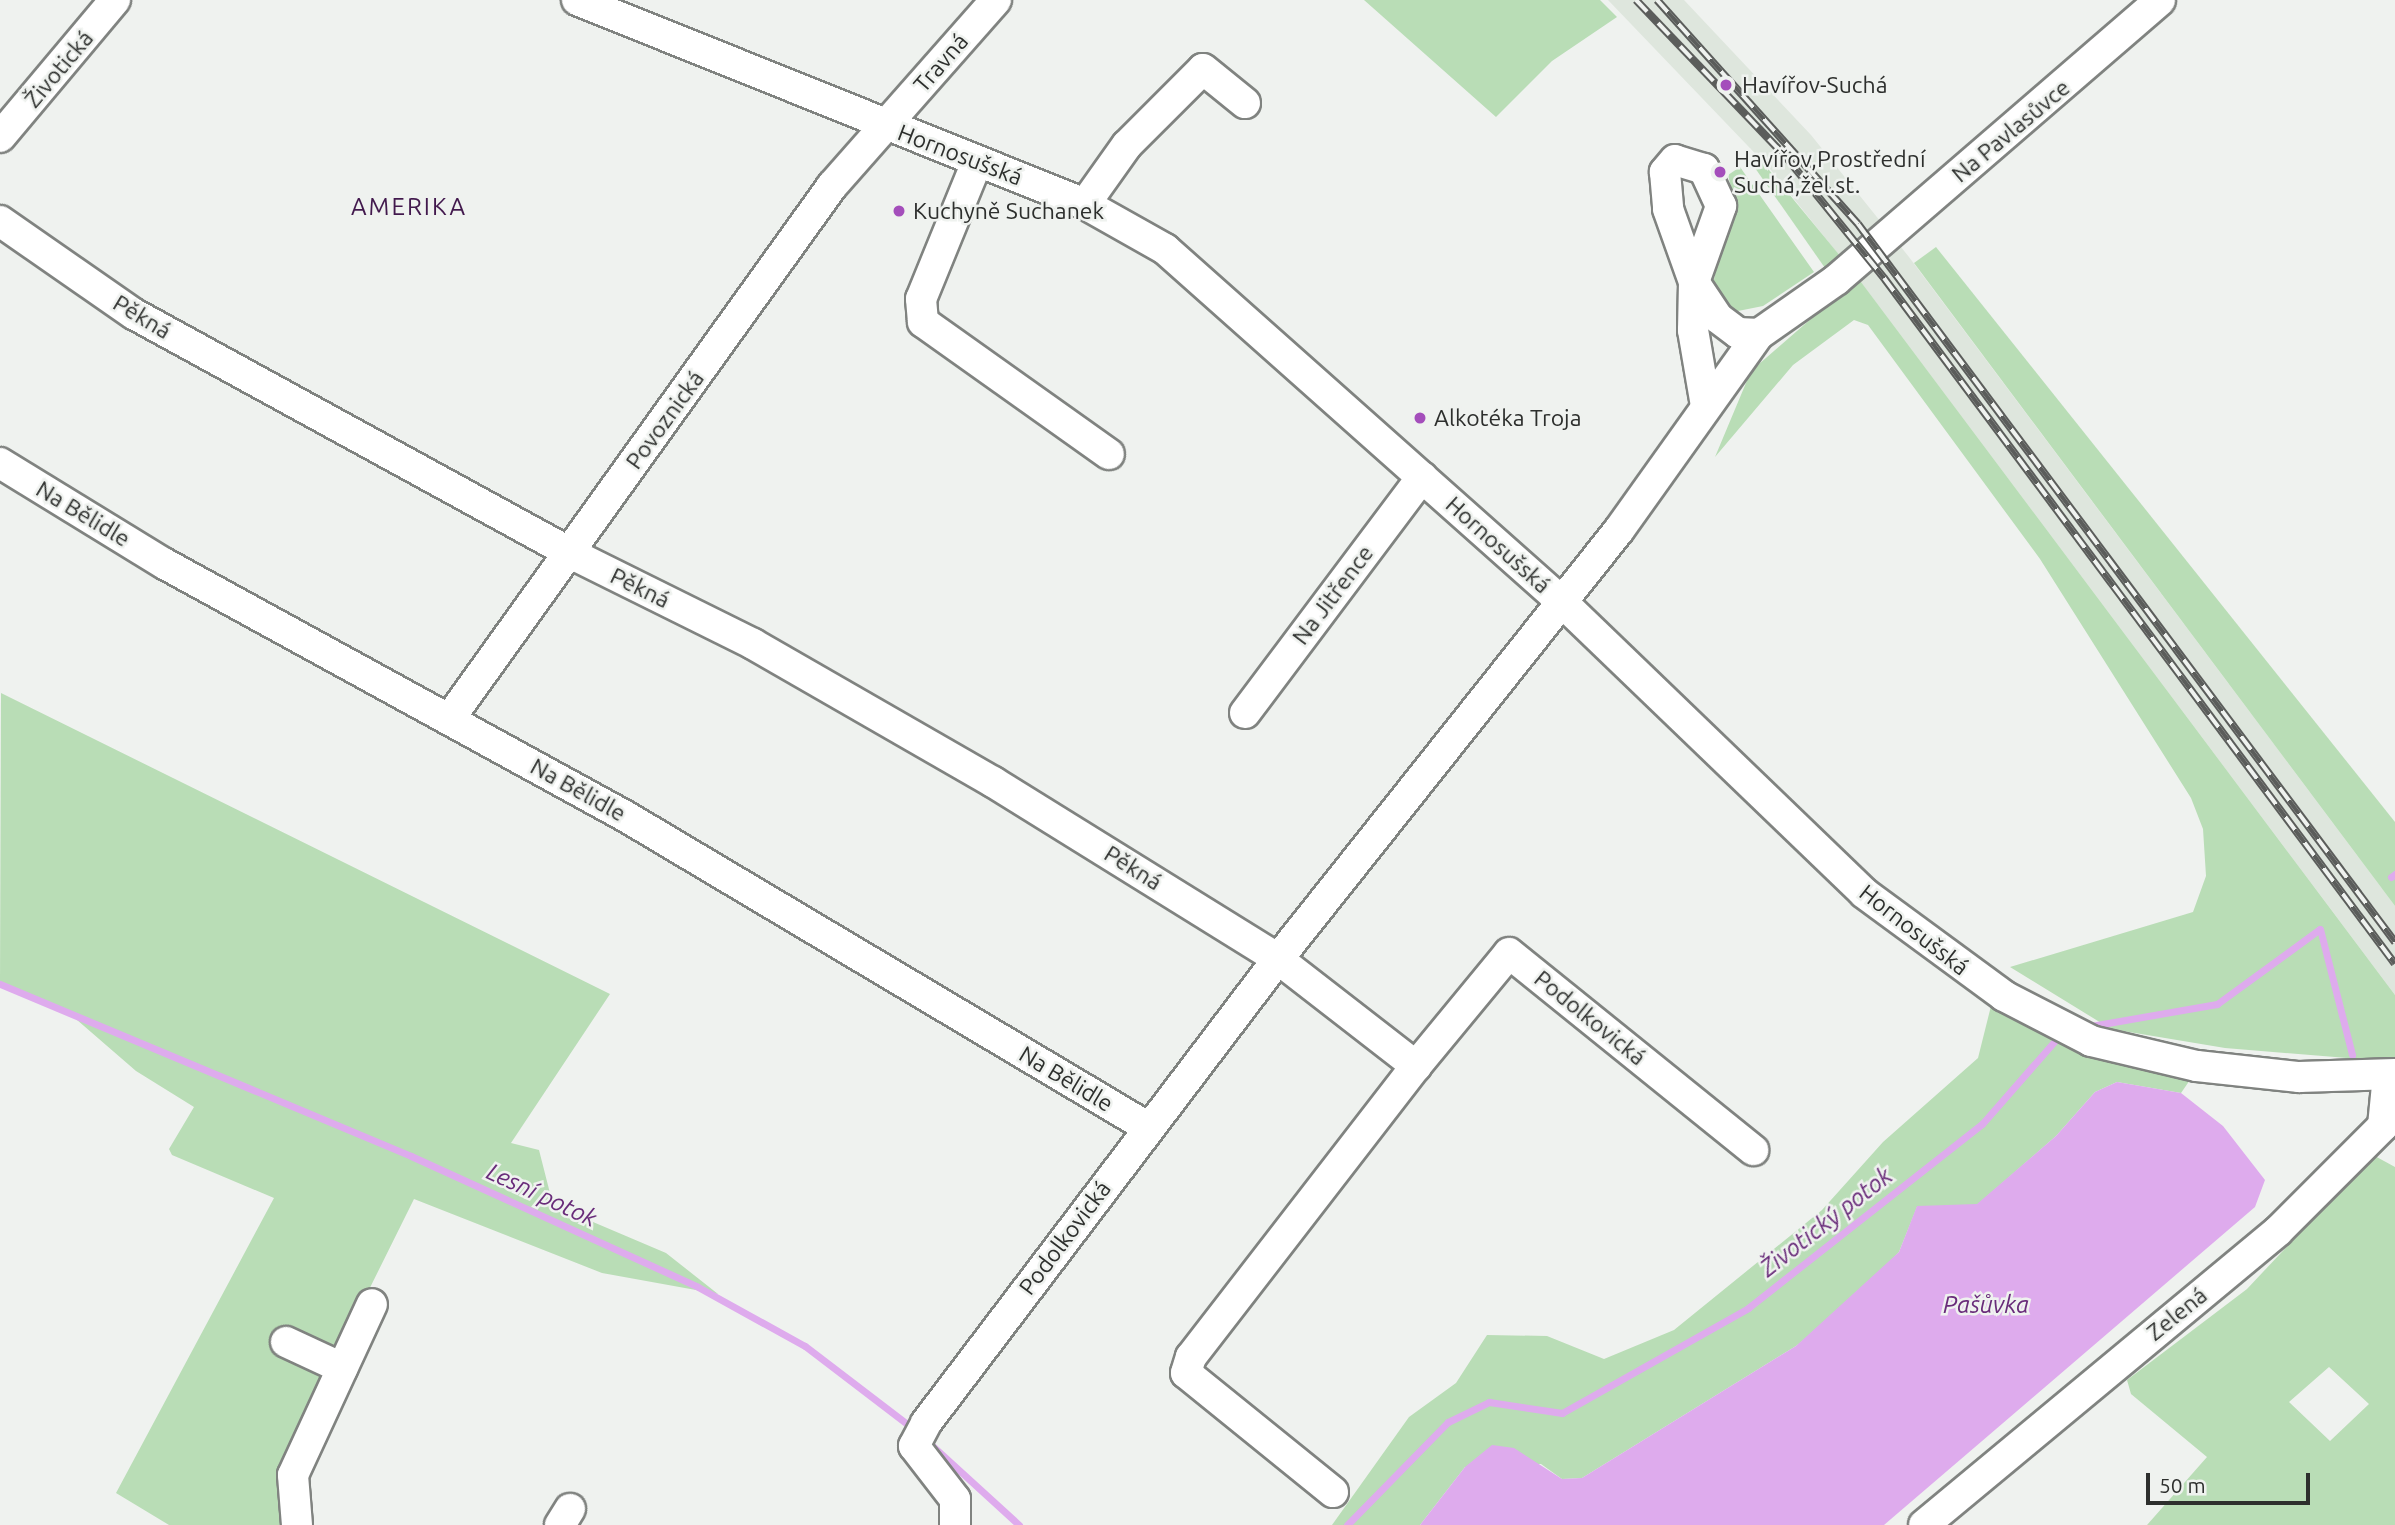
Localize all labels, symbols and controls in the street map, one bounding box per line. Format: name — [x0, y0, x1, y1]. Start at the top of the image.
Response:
street label: Životická — [19, 25, 99, 113]
street label: Travná — [908, 28, 974, 98]
place label: Havířov-Suchá — [1742, 71, 1887, 99]
street label: Na Pavlasůvce — [1946, 74, 2076, 188]
marker: Havířov-Suchá — [1716, 75, 1736, 95]
street label: Hornosušská — [894, 119, 1026, 191]
place label: Havířov,Prostřední Suchá,žel.st. — [1734, 145, 1925, 199]
marker: Havířov,Prostřední Suchá,žel.st. — [1712, 164, 1728, 180]
district label: AMERIKA — [352, 193, 466, 221]
place label: Kuchyně Suchanek — [913, 197, 1104, 225]
marker: Kuchyně Suchanek — [891, 203, 907, 219]
street label: Pěkná — [108, 289, 176, 345]
street label: Povoznická — [620, 365, 710, 475]
place label: Alkotéka Troja — [1434, 404, 1582, 432]
marker: Alkotéka Troja — [1412, 410, 1428, 426]
street label: Na Bělidle — [31, 475, 135, 553]
street label: Hornosušská — [1440, 491, 1556, 599]
street label: Na Jitřence — [1287, 540, 1379, 650]
street label: Pěkná — [606, 562, 674, 614]
street label: Na Bělidle — [526, 753, 630, 827]
street label: Pěkná — [1099, 840, 1167, 896]
street label: Hornosušská — [1854, 879, 1974, 981]
street label: Podolkovická — [1529, 965, 1651, 1071]
street label: Na Bělidle — [1014, 1040, 1118, 1118]
water label: Lesní potok — [482, 1157, 602, 1233]
water label: Životický potok — [1754, 1161, 1898, 1283]
street label: Podolkovická — [1013, 1176, 1117, 1300]
street label: Zelená — [2141, 1281, 2213, 1347]
water label: Pašůvka — [1943, 1291, 2029, 1319]
scale bar — [2150, 1458, 2314, 1502]
text: 50 m — [2159, 1473, 2206, 1497]

